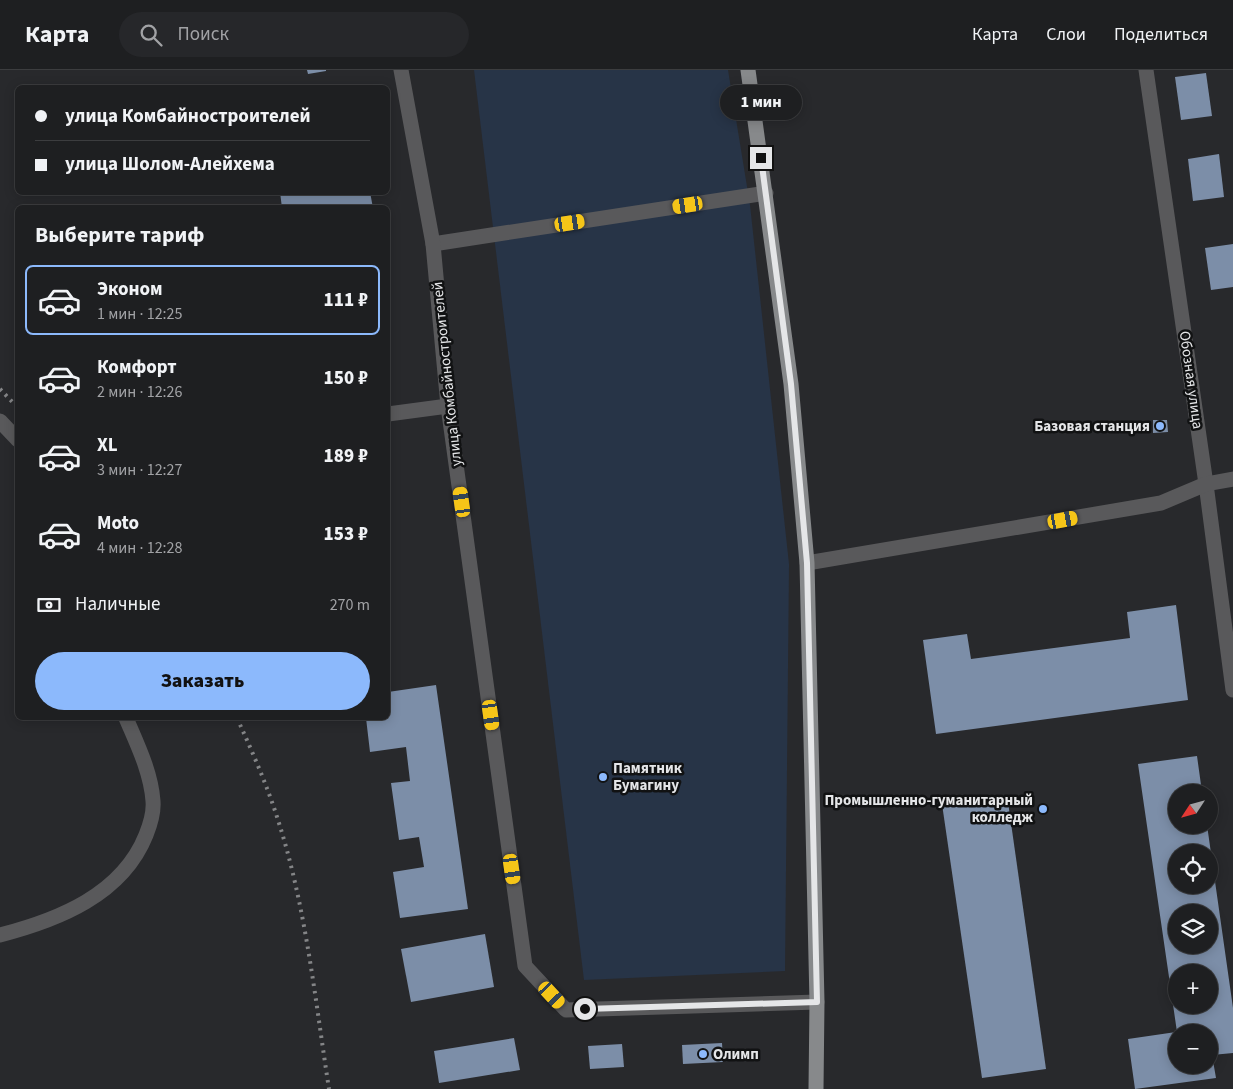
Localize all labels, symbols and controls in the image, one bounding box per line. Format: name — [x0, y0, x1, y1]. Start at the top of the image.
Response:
search box — [119, 12, 469, 57]
text: Карта — [25, 17, 89, 52]
icon: search — [137, 21, 165, 49]
text: Поиск — [177, 21, 229, 48]
text: Карта — [972, 22, 1018, 47]
text: Слои — [1046, 22, 1086, 47]
text: Поделиться — [1114, 22, 1208, 47]
callout: 1 мин — [720, 86, 802, 121]
text: 1 мин — [740, 91, 782, 113]
text: улица Комбайностроителей — [65, 103, 311, 130]
route end — [750, 147, 772, 169]
text: улица Шолом-Алейхема — [65, 151, 275, 178]
car — [672, 195, 703, 215]
car — [554, 213, 585, 233]
text: Выберите тариф — [35, 219, 205, 251]
text: Эконом — [97, 276, 163, 303]
icon: car — [37, 278, 82, 323]
street label: улица Комбайностроителей — [427, 281, 467, 467]
text: 111 ₽ — [324, 287, 368, 314]
text: 1 мин · 12:25 — [97, 303, 183, 325]
street label: Обозная улица — [1174, 330, 1208, 430]
text: Комфорт — [97, 354, 177, 381]
icon: car — [37, 356, 82, 401]
text: 150 ₽ — [324, 365, 368, 392]
text: 2 мин · 12:26 — [97, 381, 183, 403]
place label: Базовая станция — [1034, 416, 1150, 437]
marker: Базовая станция — [1154, 420, 1166, 432]
text: XL — [97, 432, 118, 459]
icon: car — [37, 434, 82, 479]
text: 189 ₽ — [324, 443, 368, 470]
text: 3 мин · 12:27 — [97, 459, 183, 481]
car — [452, 486, 471, 518]
text: Moto — [97, 510, 139, 537]
car — [1046, 510, 1079, 530]
icon: car — [37, 512, 82, 557]
text: 153 ₽ — [324, 521, 368, 548]
text: 4 мин · 12:28 — [97, 537, 183, 559]
icon: cash — [35, 591, 63, 619]
text: Наличные — [75, 591, 160, 618]
text: 270 m — [330, 594, 370, 616]
button: Заказать — [35, 652, 370, 710]
car — [481, 699, 500, 731]
place label: Памятник Бумагину — [613, 758, 683, 796]
marker: Памятник Бумагину — [597, 771, 609, 783]
north arrow — [1168, 784, 1218, 834]
map controls — [1168, 784, 1218, 1074]
place label: Промышленно-гуманитарный колледж — [824, 790, 1034, 828]
marker: Промышленно-гуманитарный колледж — [1037, 803, 1049, 815]
button: locate — [1168, 844, 1218, 894]
car — [502, 853, 521, 885]
button: layers — [1168, 904, 1218, 954]
button: + — [1168, 964, 1218, 1014]
car — [536, 979, 567, 1011]
route start — [574, 998, 596, 1020]
button: − — [1168, 1024, 1218, 1074]
place label: Олимп — [713, 1044, 759, 1065]
marker: Олимп — [697, 1048, 709, 1060]

